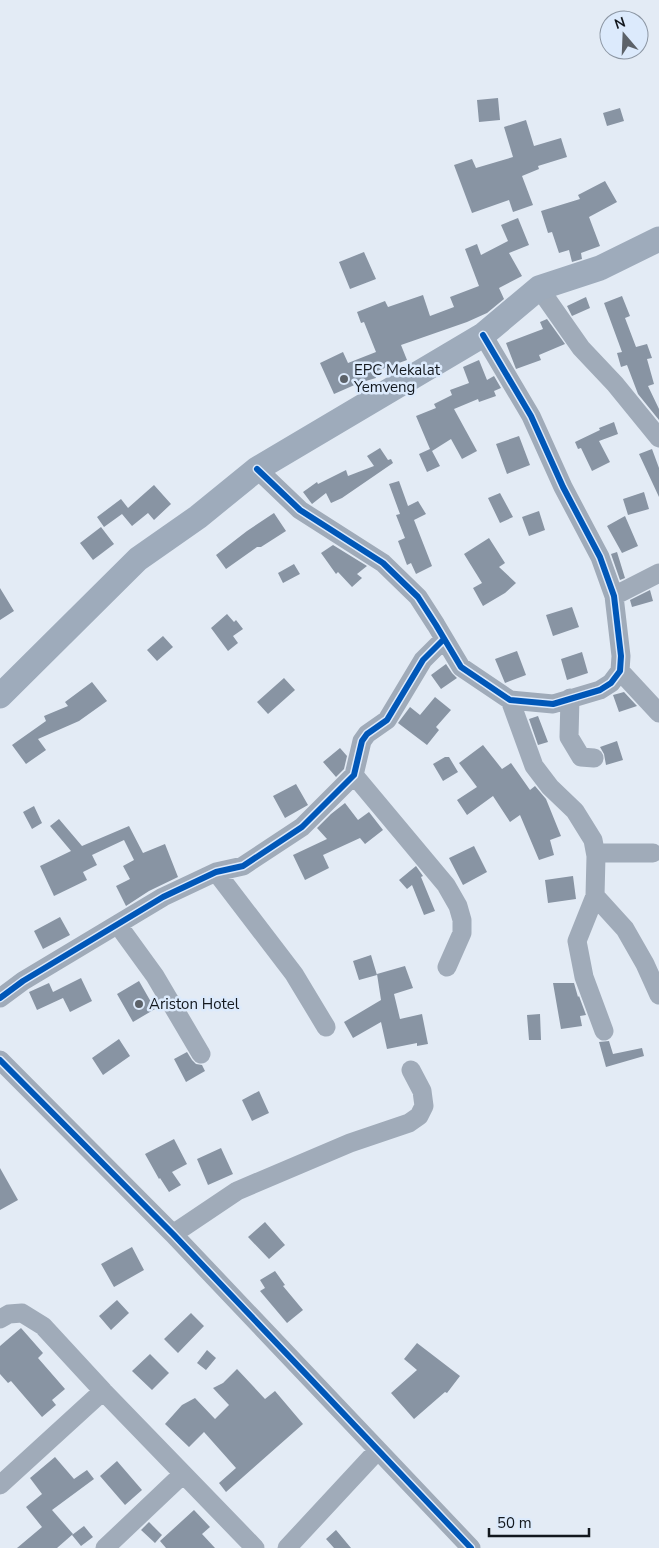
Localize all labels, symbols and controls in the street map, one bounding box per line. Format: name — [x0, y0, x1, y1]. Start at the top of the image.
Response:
north arrow — [599, 10, 649, 60]
text: N — [612, 12, 628, 34]
place label: EPC Mekalat Yemveng — [353, 360, 441, 397]
marker: EPC Mekalat Yemveng — [338, 373, 350, 385]
place label: Ariston Hotel — [149, 994, 240, 1014]
marker: Ariston Hotel — [133, 998, 145, 1010]
scale bar — [489, 1506, 589, 1538]
text: 50 m — [497, 1513, 532, 1533]

